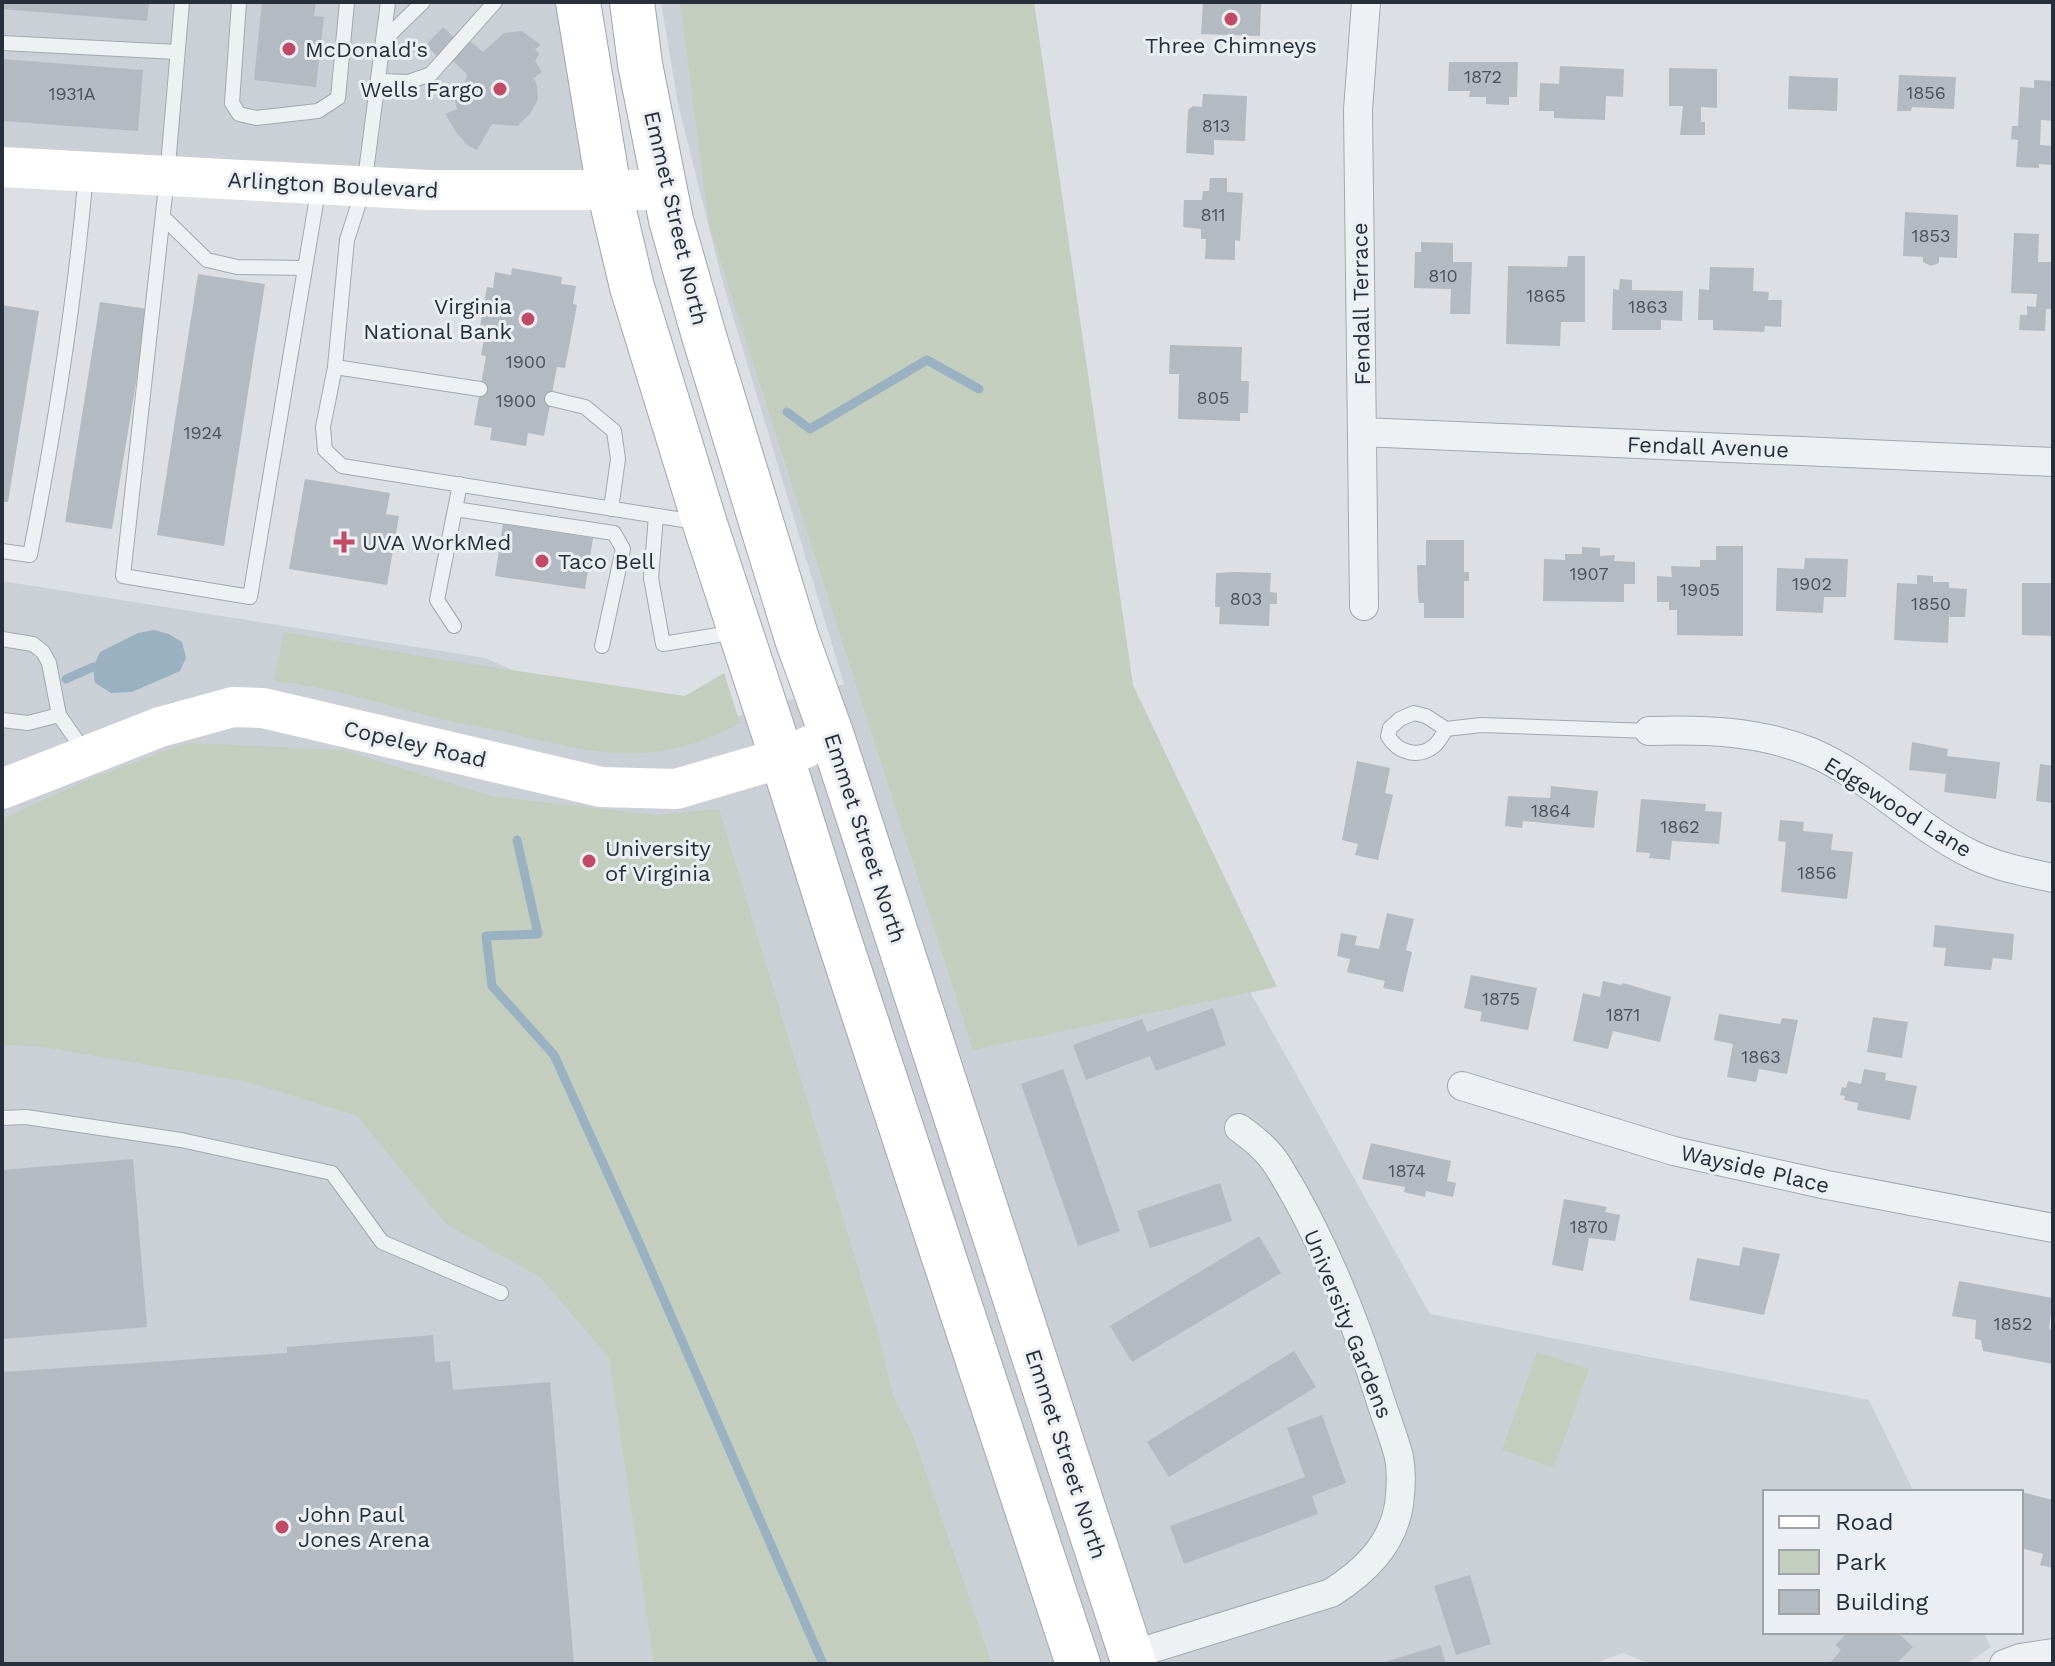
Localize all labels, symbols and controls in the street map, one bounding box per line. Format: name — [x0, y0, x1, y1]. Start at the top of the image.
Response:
marker: Three Chimneys — [1222, 10, 1240, 28]
place label: Three Chimneys — [1145, 33, 1317, 58]
place label: McDonald's — [305, 37, 428, 62]
marker: McDonald's — [280, 40, 298, 58]
house number: 1872 — [1464, 66, 1502, 87]
place label: Wells Fargo — [360, 77, 484, 102]
marker: Wells Fargo — [491, 80, 509, 98]
house number: 1856 — [1906, 82, 1946, 103]
house number: 1931A — [48, 83, 96, 104]
street label: Emmet Street North — [639, 108, 713, 328]
house number: 813 — [1202, 115, 1230, 136]
street label: Arlington Boulevard — [227, 167, 439, 203]
house number: 811 — [1200, 204, 1226, 225]
street label: Fendall Terrace — [1347, 222, 1375, 386]
house number: 1853 — [1911, 225, 1951, 246]
house number: 810 — [1428, 265, 1458, 286]
house number: 1865 — [1526, 285, 1566, 306]
place label: Virginia National Bank — [363, 294, 512, 344]
house number: 1863 — [1628, 296, 1668, 317]
marker: Virginia National Bank — [519, 310, 537, 328]
house number: 1900 — [506, 351, 546, 372]
house number: 805 — [1197, 387, 1229, 408]
house number: 1900 — [496, 390, 536, 411]
house number: 1924 — [183, 422, 223, 443]
street label: Fendall Avenue — [1627, 432, 1789, 462]
place label: UVA WorkMed — [362, 530, 511, 555]
marker: UVA WorkMed — [333, 531, 355, 553]
place label: Taco Bell — [558, 549, 655, 574]
marker: Taco Bell — [533, 552, 551, 570]
house number: 1907 — [1569, 563, 1609, 584]
house number: 1902 — [1792, 573, 1832, 594]
house number: 1905 — [1680, 579, 1720, 600]
house number: 803 — [1230, 588, 1262, 609]
house number: 1850 — [1911, 593, 1951, 614]
street label: Copeley Road — [341, 715, 489, 773]
street label: Emmet Street North — [819, 730, 911, 946]
street label: Edgewood Lane — [1820, 752, 1976, 862]
house number: 1864 — [1531, 800, 1571, 821]
house number: 1862 — [1660, 816, 1700, 837]
place label: University of Virginia — [605, 836, 711, 886]
marker: University of Virginia — [580, 852, 598, 870]
house number: 1856 — [1797, 862, 1837, 883]
house number: 1875 — [1482, 988, 1520, 1009]
house number: 1871 — [1606, 1004, 1640, 1025]
house number: 1863 — [1741, 1046, 1781, 1067]
street label: Wayside Place — [1678, 1140, 1832, 1198]
house number: 1874 — [1388, 1160, 1426, 1181]
house number: 1870 — [1570, 1216, 1608, 1237]
street label: University Gardens — [1299, 1226, 1397, 1422]
house number: 1852 — [1993, 1313, 2033, 1334]
street label: Emmet Street North — [1020, 1346, 1112, 1562]
legend — [1763, 1490, 2023, 1634]
place label: John Paul Jones Arena — [298, 1502, 430, 1552]
text: Road — [1835, 1508, 1894, 1536]
marker: John Paul Jones Arena — [273, 1518, 291, 1536]
text: Park — [1835, 1548, 1887, 1576]
text: Building — [1835, 1588, 1928, 1616]

